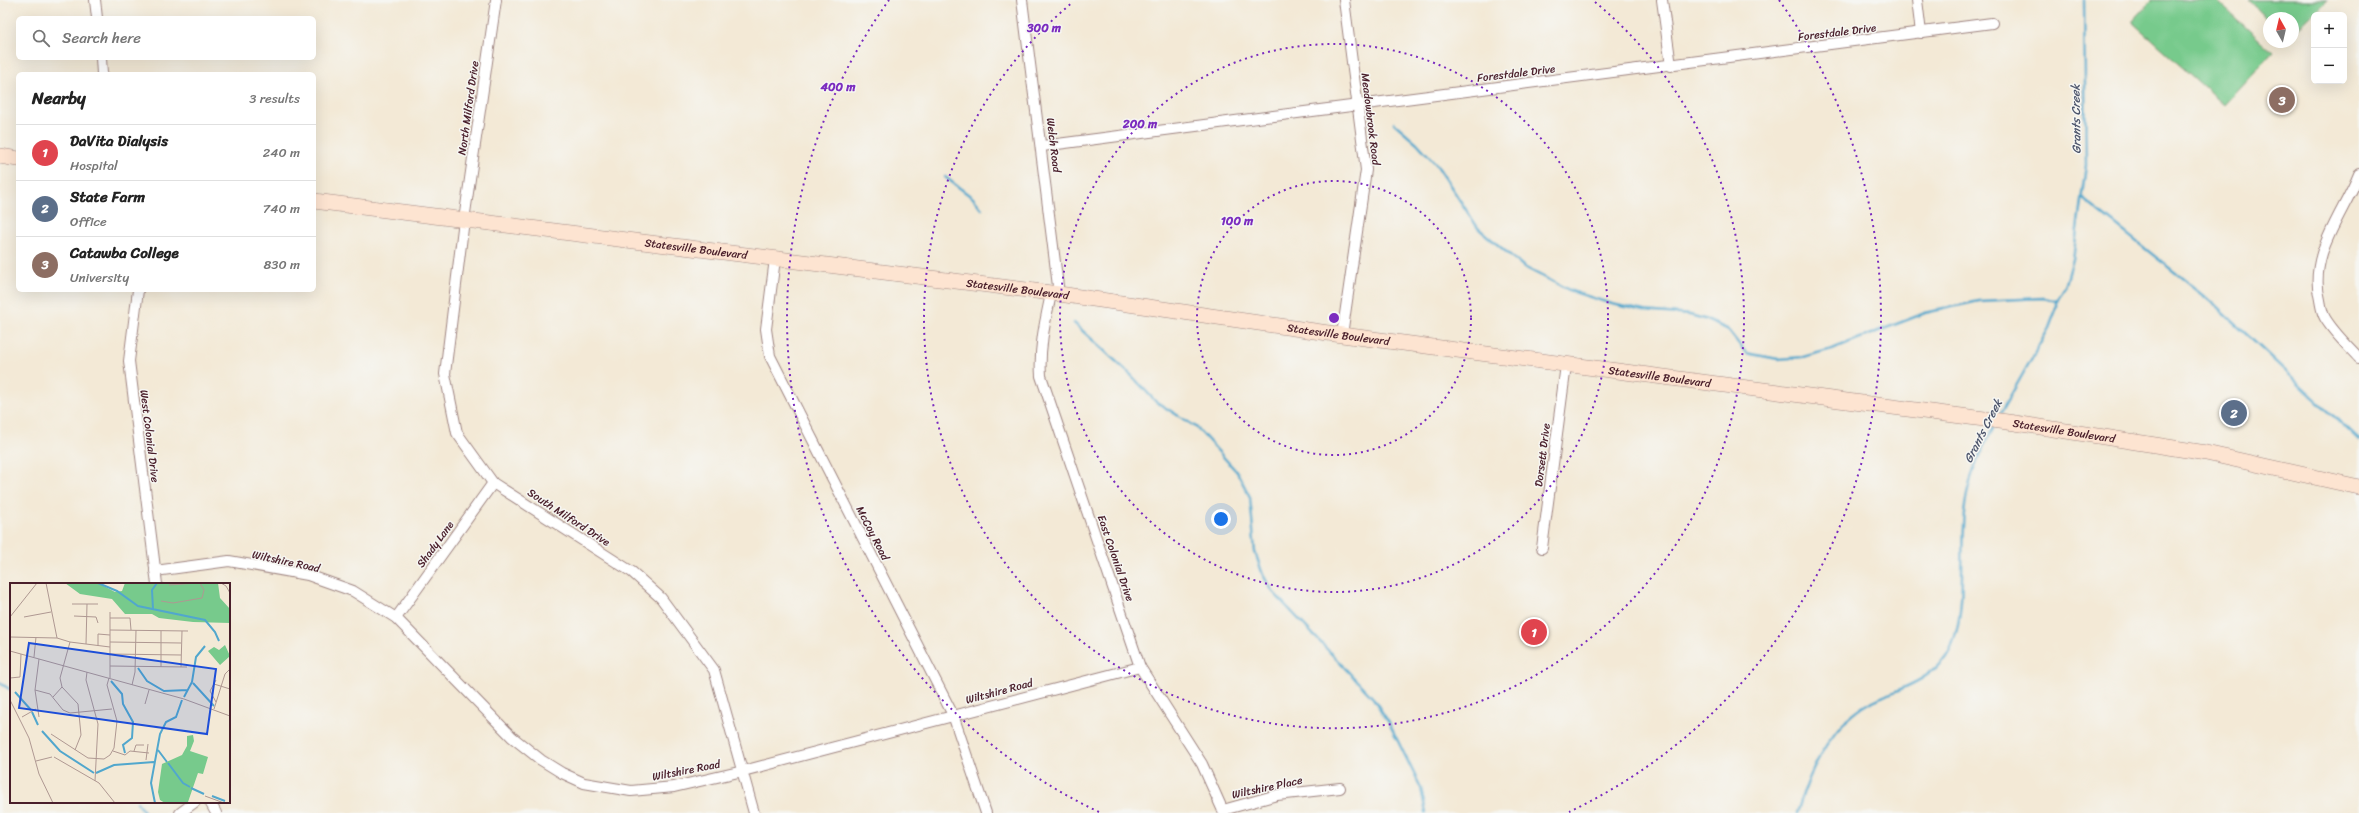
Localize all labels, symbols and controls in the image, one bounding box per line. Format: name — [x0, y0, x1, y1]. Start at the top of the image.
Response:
north arrow — [2263, 12, 2299, 48]
map controls — [2311, 12, 2347, 84]
button: + — [2311, 12, 2347, 48]
search box — [16, 16, 316, 60]
text: 300 m — [1026, 17, 1062, 39]
street label: Forestdale Drive — [1797, 18, 1878, 47]
text: Search here — [62, 25, 141, 51]
icon: search — [30, 27, 52, 49]
button: − — [2311, 48, 2347, 84]
street label: North Milford Drive — [452, 59, 485, 156]
street label: Forestdale Drive — [1476, 59, 1557, 88]
street label: Meadowbrook Road — [1355, 72, 1386, 167]
text: 400 m — [819, 76, 856, 98]
text: Nearby — [32, 83, 86, 113]
water label: Grants Creek — [2064, 83, 2088, 154]
pin: 3 — [2269, 85, 2295, 115]
text: 3 results — [249, 87, 300, 110]
text: 200 m — [1122, 113, 1158, 135]
street label: Welch Road — [1041, 117, 1066, 175]
text: DaVita Dialysis — [70, 128, 168, 154]
text: 1 — [42, 141, 48, 164]
text: 240 m — [263, 141, 300, 164]
text: Hospital — [70, 154, 118, 177]
text: State Farm — [70, 184, 145, 210]
text: 2 — [41, 197, 49, 220]
text: 740 m — [263, 197, 300, 220]
text: Office — [70, 210, 107, 233]
text: 100 m — [1221, 210, 1254, 232]
street label: Statesville Boulevard — [643, 233, 750, 265]
text: Catawba College — [70, 240, 179, 266]
text: 3 — [41, 253, 49, 276]
text: 830 m — [263, 253, 300, 276]
text: University — [70, 266, 129, 289]
street label: Statesville Boulevard — [965, 273, 1071, 305]
centre of rings — [1327, 311, 1341, 325]
street label: Statesville Boulevard — [1286, 318, 1392, 351]
street label: Statesville Boulevard — [1607, 361, 1713, 393]
street label: West Colonial Drive — [134, 389, 165, 484]
water label: Grants Creek — [1957, 394, 2009, 467]
pin: 2 — [2221, 398, 2247, 428]
street label: Statesville Boulevard — [2011, 414, 2118, 449]
street label: Dorsett Drive — [1529, 422, 1556, 488]
street label: South Milford Drive — [523, 483, 615, 552]
street label: McCoy Road — [851, 503, 895, 565]
your location — [1211, 509, 1231, 529]
street label: East Colonial Drive — [1092, 512, 1139, 604]
street label: Shady Lane — [412, 516, 459, 572]
street label: Wiltshire Road — [250, 545, 323, 578]
inset map — [10, 583, 230, 803]
pin: 1 — [1521, 617, 1547, 647]
street label: Wiltshire Road — [963, 673, 1036, 710]
street label: Wiltshire Road — [650, 754, 723, 786]
street label: Wiltshire Place — [1230, 771, 1305, 804]

